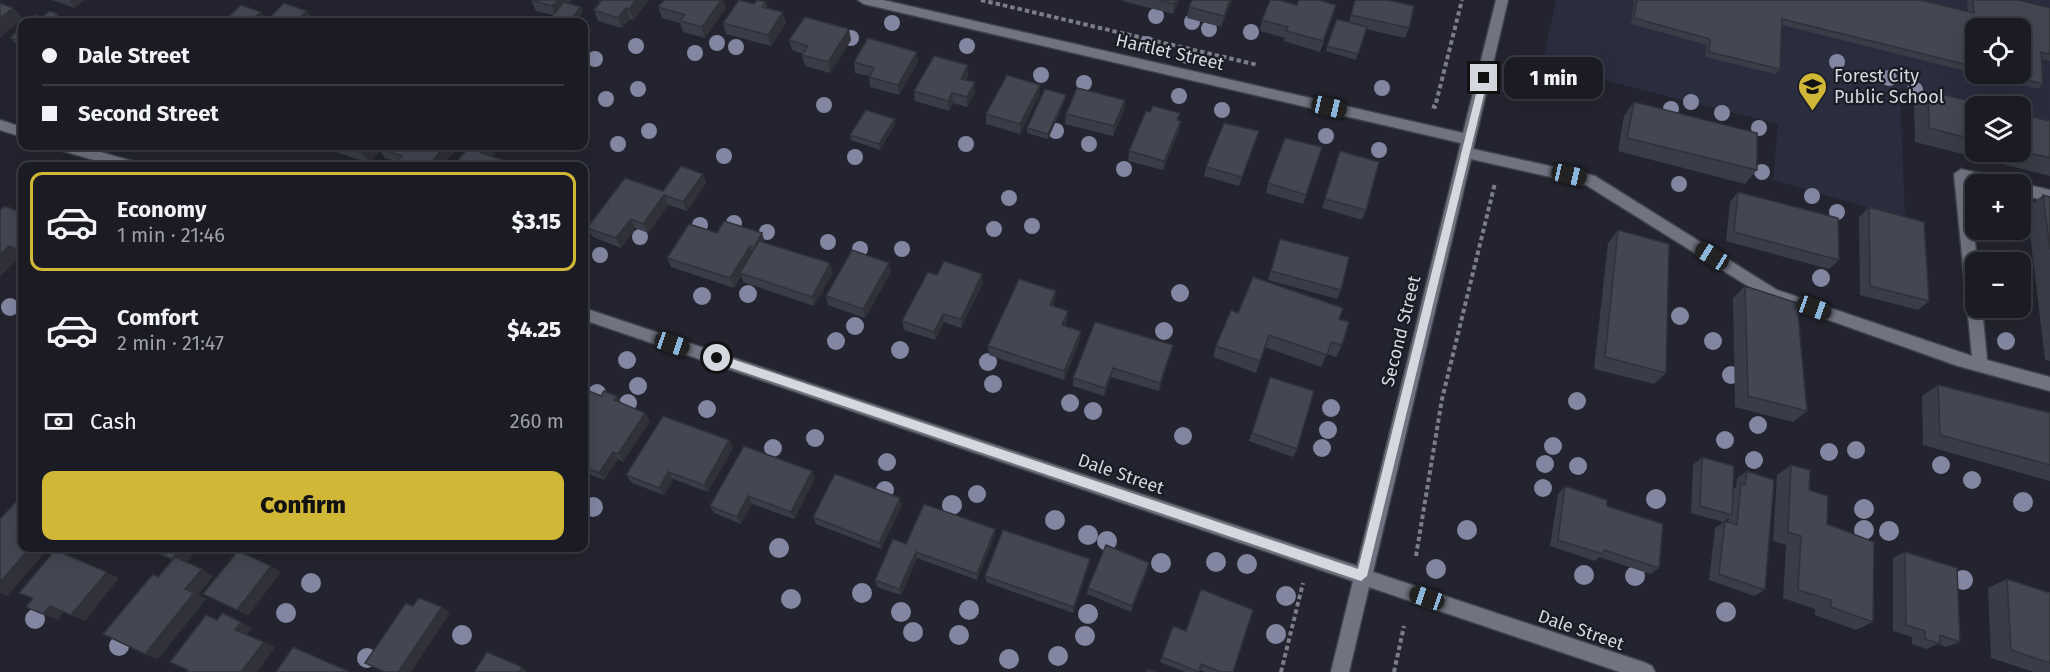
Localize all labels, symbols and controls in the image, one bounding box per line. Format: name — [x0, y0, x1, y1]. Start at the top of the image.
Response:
map controls — [1965, 18, 2031, 318]
button: locate — [1965, 18, 2031, 84]
street label: Hartlet Street — [1114, 29, 1227, 75]
text: Dale Street — [78, 42, 190, 69]
callout: 1 min — [1505, 57, 1604, 99]
route end — [1470, 64, 1497, 91]
place label: Forest City Public School — [1834, 65, 1944, 108]
text: 1 min — [1530, 66, 1577, 90]
school or university icon: Forest City Public School — [1797, 70, 1829, 112]
car — [1309, 94, 1349, 120]
button: layers — [1965, 96, 2031, 162]
text: Second Street — [78, 100, 219, 127]
car — [1549, 162, 1589, 188]
button: + — [1965, 174, 2031, 240]
icon: car — [45, 195, 99, 249]
text: Economy — [117, 196, 206, 223]
text: $3.15 — [512, 208, 561, 235]
text: 1 min · 21:46 — [117, 223, 225, 247]
car — [1692, 239, 1732, 273]
button: − — [1965, 252, 2031, 318]
street label: Second Street — [1377, 273, 1425, 389]
car — [1794, 293, 1834, 323]
icon: car — [45, 303, 99, 357]
text: Comfort — [117, 304, 198, 331]
text: $4.25 — [507, 316, 561, 343]
car — [652, 330, 692, 358]
text: 2 min · 21:47 — [117, 331, 224, 355]
route start — [703, 344, 730, 371]
icon: cash — [42, 405, 75, 438]
text: Cash — [90, 408, 137, 435]
text: 260 m — [510, 409, 564, 433]
street label: Dale Street — [1075, 449, 1167, 499]
button: Confirm — [42, 471, 564, 540]
car — [1407, 584, 1447, 612]
street label: Dale Street — [1535, 605, 1627, 655]

